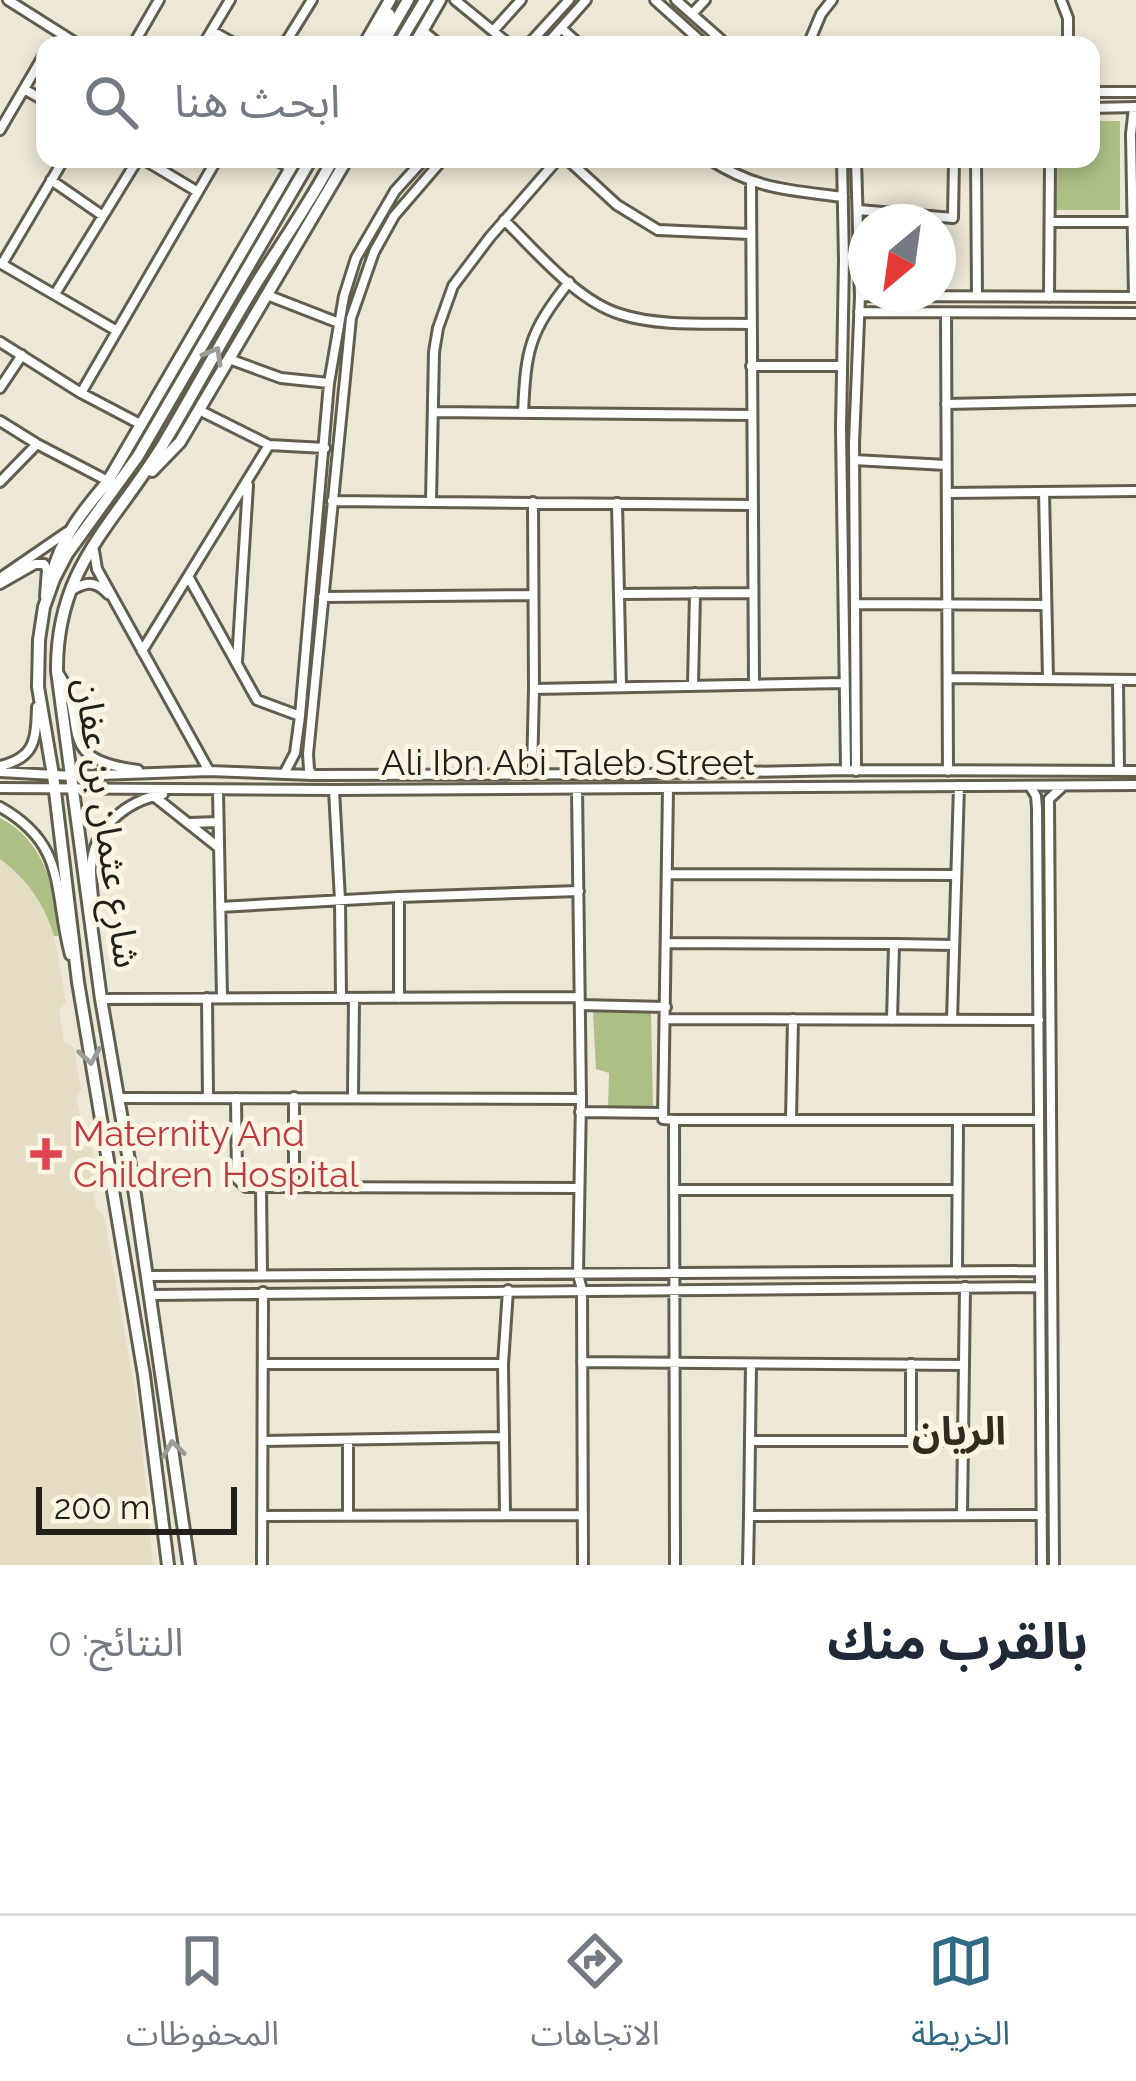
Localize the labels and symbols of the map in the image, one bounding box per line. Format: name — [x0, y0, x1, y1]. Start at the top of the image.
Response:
north arrow — [848, 204, 956, 312]
one-way arrow — [200, 347, 223, 368]
street label: شارع عثمان بن عفان — [61, 675, 149, 971]
street label: Ali Ibn Abi Taleb Street — [381, 741, 755, 783]
one-way arrow — [76, 1046, 102, 1066]
place label: Maternity And Children Hospital — [73, 1112, 359, 1195]
marker: Maternity And Children Hospital — [30, 1138, 62, 1170]
district label: الريان — [912, 1408, 1006, 1454]
one-way arrow — [161, 1439, 187, 1459]
scale bar — [36, 1481, 237, 1534]

